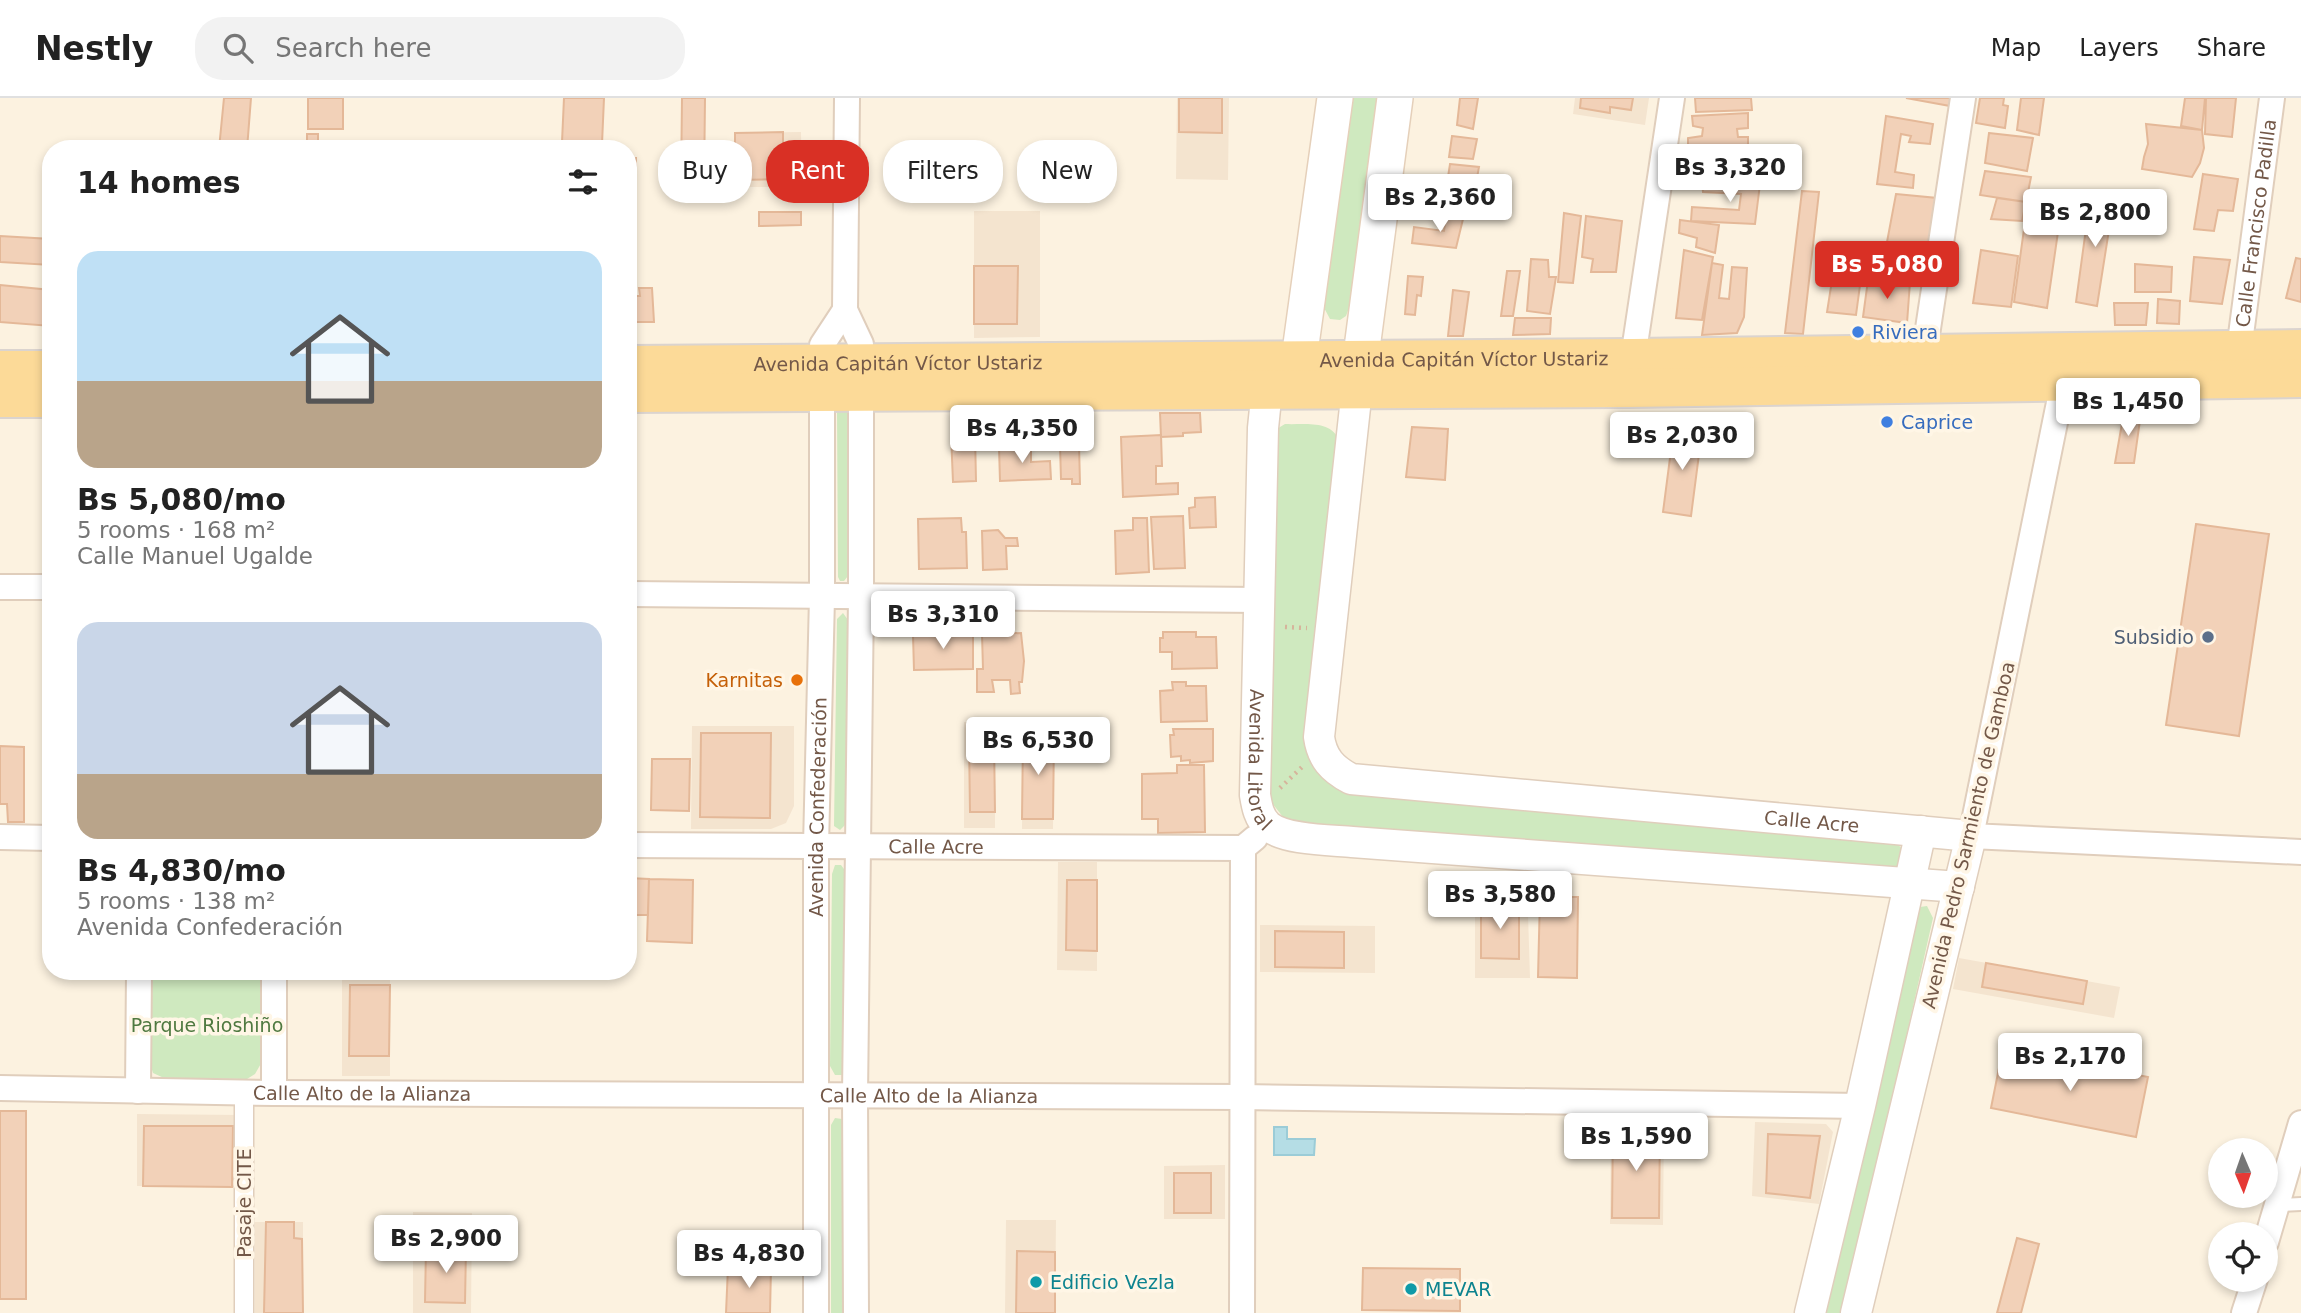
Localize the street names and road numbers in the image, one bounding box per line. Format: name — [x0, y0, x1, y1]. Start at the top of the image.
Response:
street label: Calle Francisco Padilla — [2231, 118, 2280, 329]
street label: Avenida Capitán Víctor Ustariz — [1319, 347, 1609, 371]
street label: Avenida Capitán Víctor Ustariz — [753, 351, 1043, 375]
street label: Avenida Pedro Sarmiento de Gamboa — [1917, 659, 2019, 1011]
street label: Avenida Litoral — [1244, 689, 1276, 835]
street label: Avenida Confederación — [805, 697, 831, 917]
street label: Calle Acre — [1763, 806, 1860, 837]
street label: Calle Acre — [888, 835, 984, 858]
street label: Calle Alto de la Alianza — [253, 1082, 471, 1105]
street label: Calle Alto de la Alianza — [820, 1084, 1038, 1107]
street label: Pasaje CITE — [233, 1148, 255, 1258]

